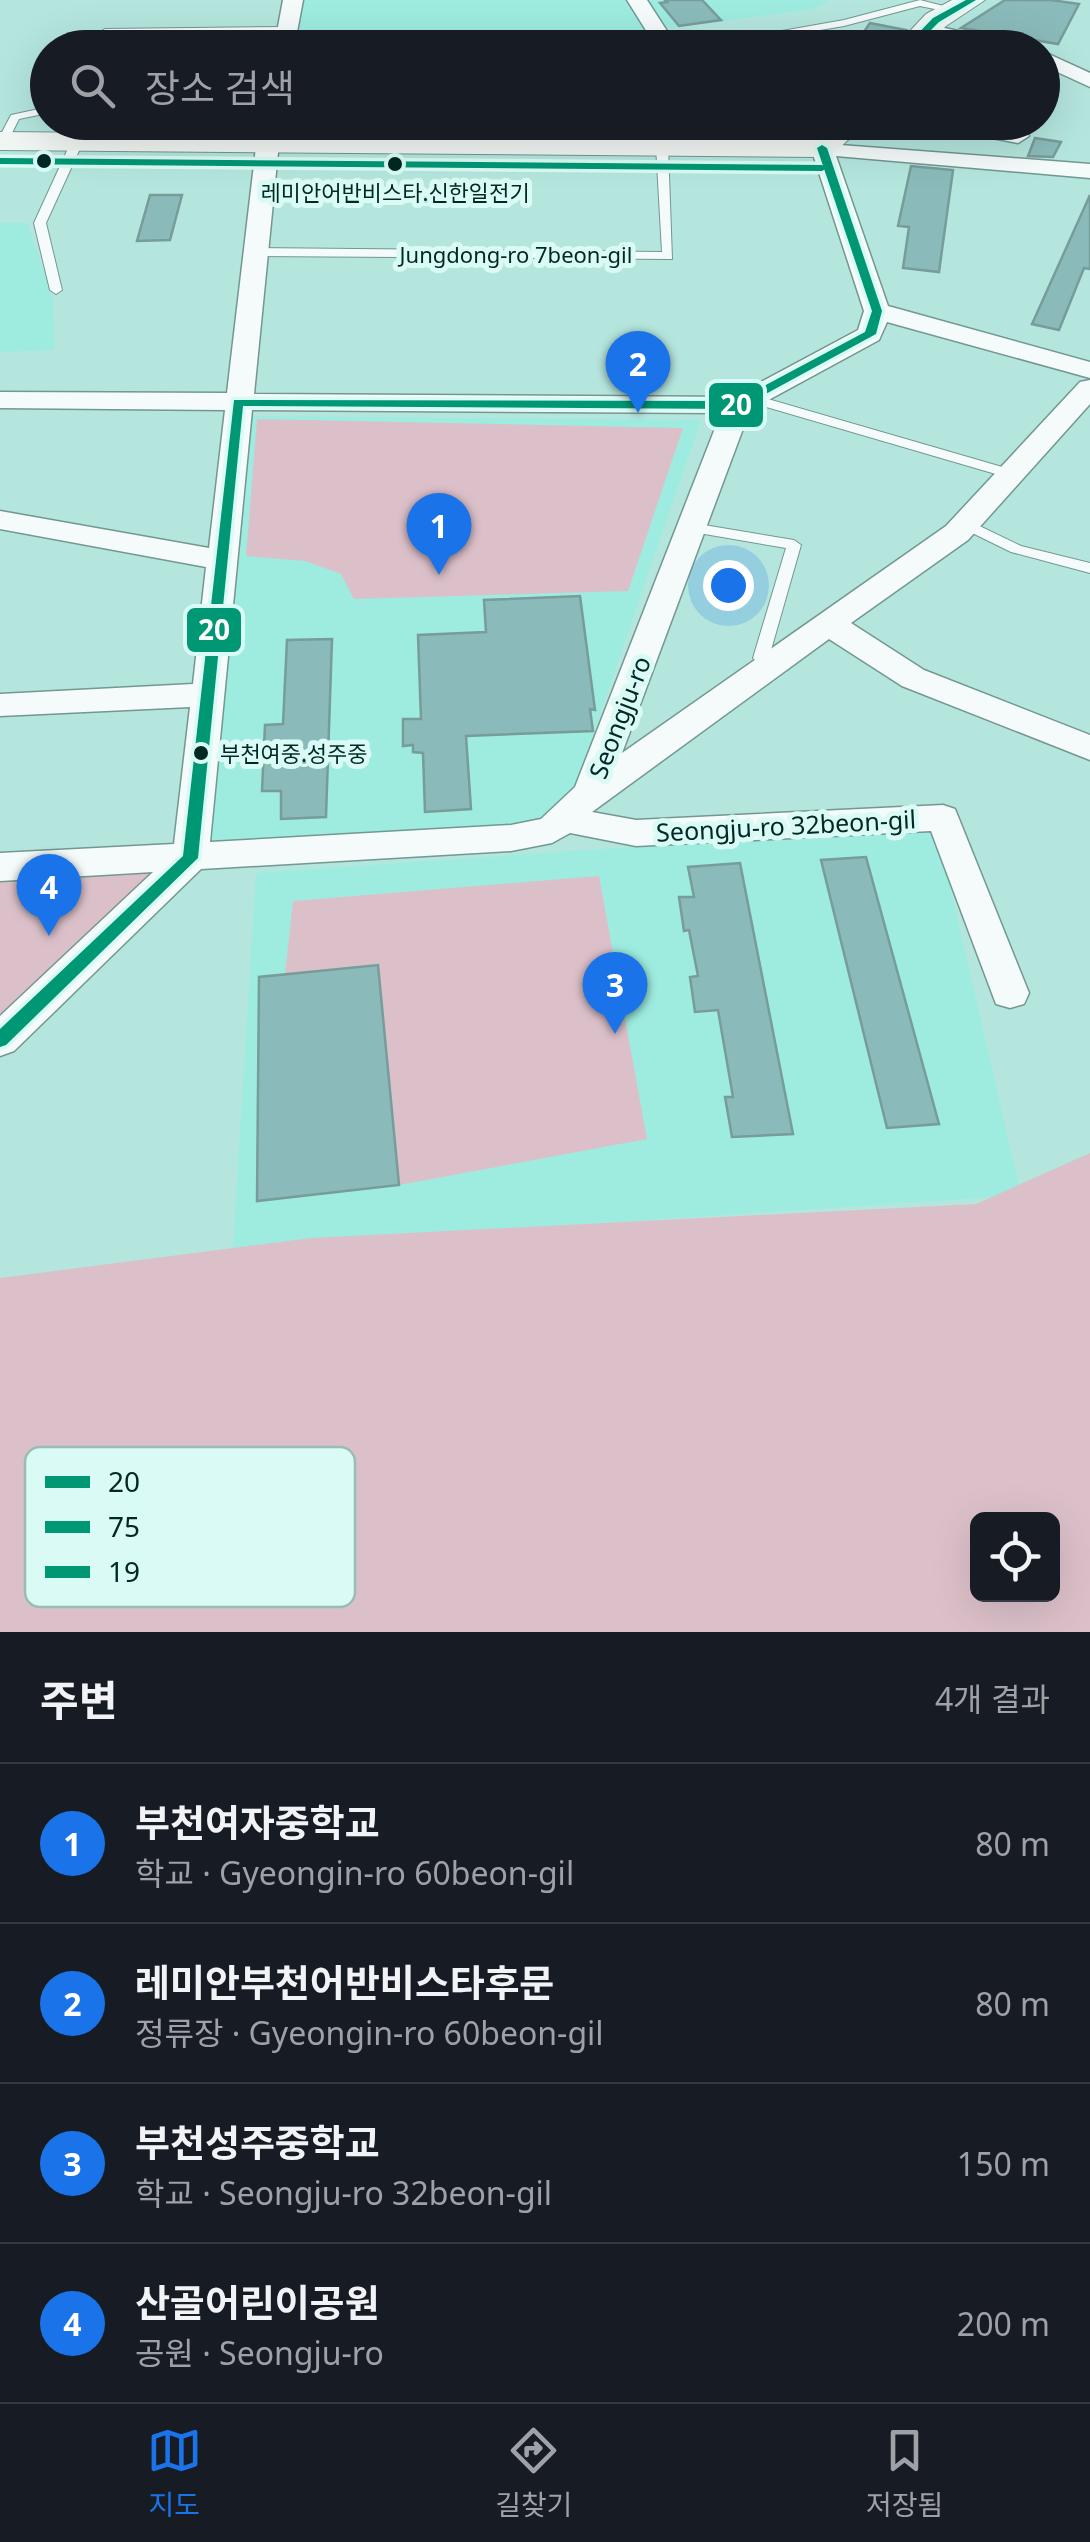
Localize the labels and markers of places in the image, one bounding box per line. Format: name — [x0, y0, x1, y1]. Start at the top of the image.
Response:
unlabelled marker — [34, 151, 54, 171]
marker: 레미안어반비스타.신한일전기 — [385, 154, 405, 174]
place label: 레미안어반비스타.신한일전기 — [260, 177, 530, 207]
pin: 2 — [606, 330, 670, 413]
pin: 1 — [406, 492, 472, 575]
place label: 부천여중.성주중 — [220, 738, 368, 768]
marker: 부천여중.성주중 — [191, 743, 211, 763]
pin: 4 — [17, 854, 82, 936]
pin: 3 — [582, 952, 648, 1034]

